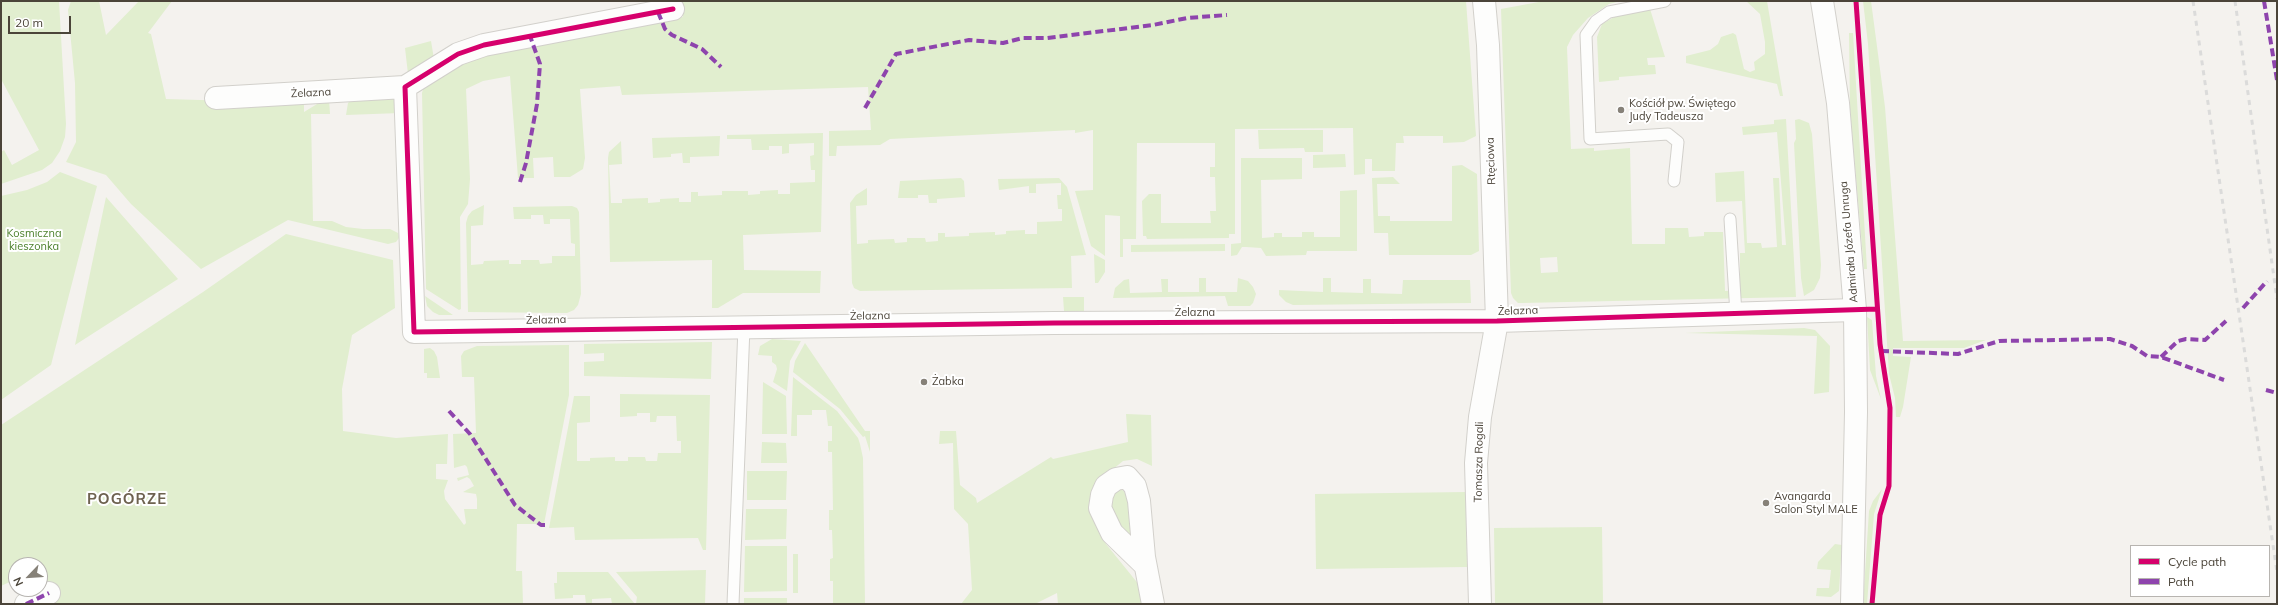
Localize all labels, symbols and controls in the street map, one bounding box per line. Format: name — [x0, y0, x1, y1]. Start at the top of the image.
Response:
scale bar — [10, 8, 73, 34]
text: 20 m — [15, 15, 43, 30]
street label: Żelazna — [291, 85, 331, 101]
place label: Kościół pw. Świętego Judy Tadeusza — [1629, 97, 1736, 123]
marker: Kościół pw. Świętego Judy Tadeusza — [1616, 105, 1626, 115]
street label: Rtęciowa — [1484, 137, 1498, 185]
street label: Admirała Józefa Unruga — [1837, 181, 1861, 303]
park label: Kosmiczna kieszonka — [6, 227, 62, 253]
street label: Żelazna — [1498, 304, 1538, 318]
street label: Żelazna — [1175, 306, 1215, 320]
street label: Żelazna — [850, 309, 890, 323]
street label: Żelazna — [526, 313, 566, 327]
place label: Żabka — [932, 375, 964, 389]
marker: Żabka — [919, 377, 929, 387]
street label: Tomasza Rogali — [1472, 421, 1486, 503]
district label: POGÓRZE — [87, 490, 167, 508]
place label: Avangarda Salon Styl MALE — [1774, 490, 1858, 516]
marker: Avangarda Salon Styl MALE — [1761, 498, 1771, 508]
legend — [2130, 545, 2270, 597]
text: Cycle path — [2168, 554, 2226, 569]
north arrow — [8, 557, 48, 597]
text: Path — [2168, 574, 2194, 589]
text: N — [10, 575, 26, 588]

